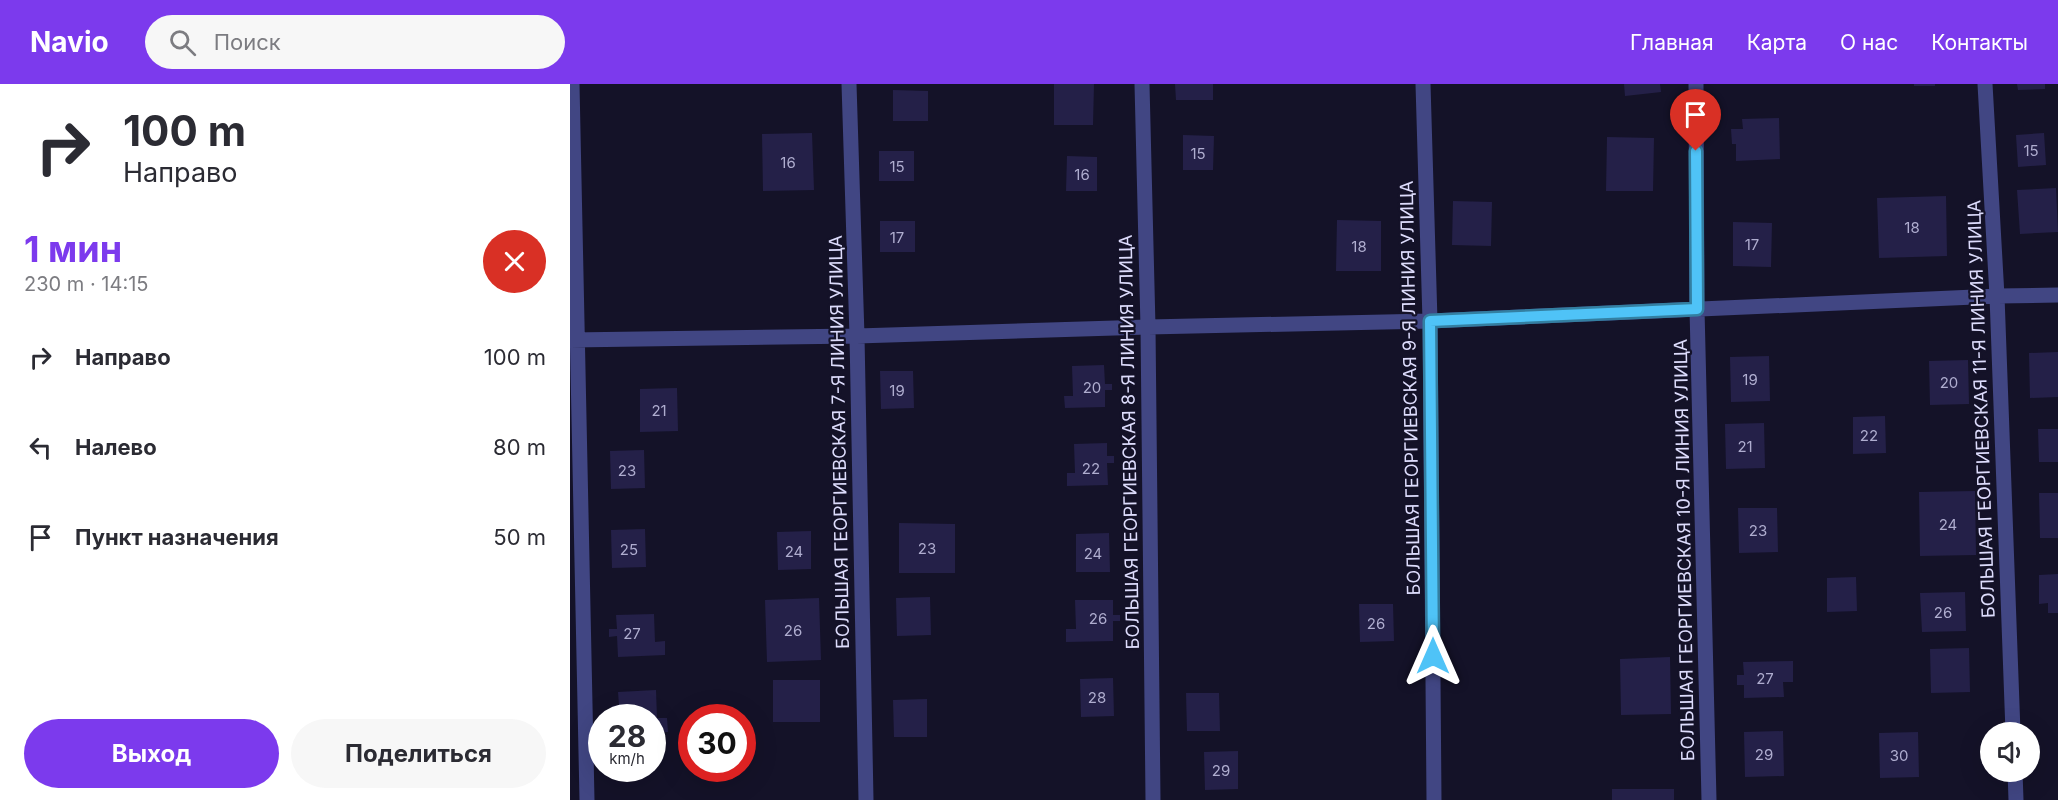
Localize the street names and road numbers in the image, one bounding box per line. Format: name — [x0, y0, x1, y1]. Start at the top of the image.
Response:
street label: БОЛЬШАЯ ГЕОРГИЕВСКАЯ 9-Я ЛИНИЯ УЛИЦА — [1396, 181, 1424, 595]
street label: БОЛЬШАЯ ГЕОРГИЕВСКАЯ 11-Я ЛИНИЯ УЛИЦА — [1963, 200, 1999, 618]
street label: БОЛЬШАЯ ГЕОРГИЕВСКАЯ 7-Я ЛИНИЯ УЛИЦА — [825, 235, 853, 649]
street label: БОЛЬШАЯ ГЕОРГИЕВСКАЯ 8-Я ЛИНИЯ УЛИЦА — [1115, 235, 1143, 649]
street label: БОЛЬШАЯ ГЕОРГИЕВСКАЯ 10-Я ЛИНИЯ УЛИЦА — [1670, 339, 1698, 761]

